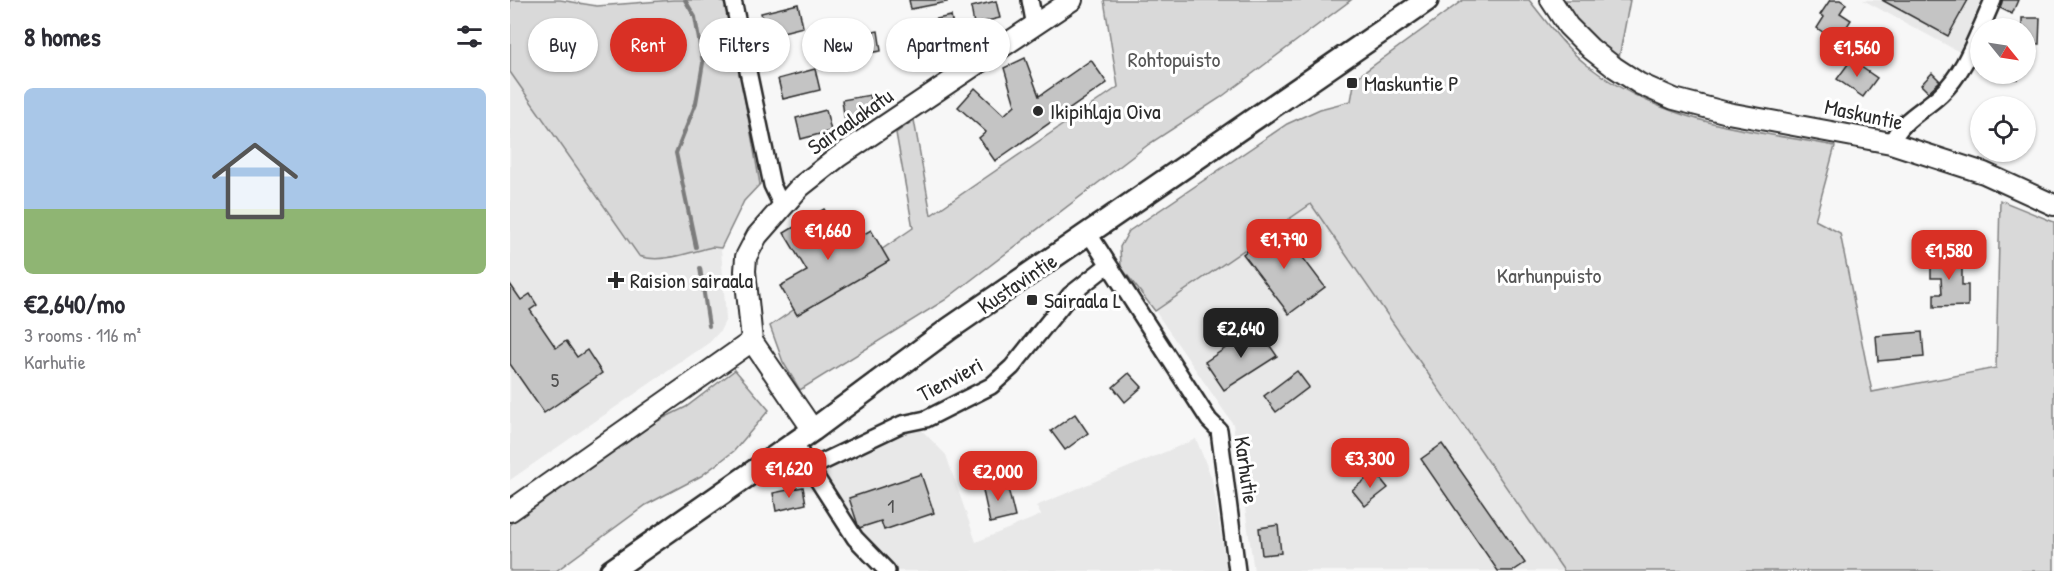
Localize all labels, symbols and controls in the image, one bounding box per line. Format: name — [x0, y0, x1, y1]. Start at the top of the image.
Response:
chip: Buy — [528, 18, 598, 72]
chip: Rent — [610, 18, 687, 72]
chip: Filters — [699, 18, 790, 72]
chip: New — [802, 18, 874, 72]
chip: Apartment — [886, 18, 1010, 72]
north arrow — [1970, 18, 2036, 84]
map controls — [1970, 18, 2036, 162]
text: 8 homes — [24, 19, 101, 54]
icon: filters — [453, 20, 486, 53]
pin: €1,560 — [1808, 27, 1906, 78]
text: €1,560 — [1834, 33, 1880, 60]
park label: Rohtopuisto — [1128, 44, 1220, 74]
place label: Maskuntie P — [1364, 68, 1459, 98]
marker: Maskuntie P — [1345, 76, 1359, 90]
street label: Sairaalakatu — [801, 81, 899, 161]
street label: Maskuntie — [1822, 91, 1906, 137]
place label: Ikipihlaja Oiva — [1050, 96, 1161, 126]
button: locate — [1970, 96, 2036, 162]
marker: Ikipihlaja Oiva — [1031, 104, 1045, 118]
icon: home — [201, 127, 309, 235]
pin: €1,660 — [779, 210, 877, 261]
text: €1,660 — [805, 216, 851, 243]
pin: €1,790 — [1235, 219, 1333, 270]
text: €1,790 — [1260, 225, 1308, 252]
pin: €1,580 — [1900, 230, 1998, 281]
text: €1,580 — [1926, 236, 1973, 263]
street label: Kustavintie — [971, 245, 1063, 321]
park label: Karhunpuisto — [1497, 260, 1601, 290]
place label: Raision sairaala — [630, 265, 753, 295]
marker: Raision sairaala — [607, 271, 625, 289]
place label: Sairaala L — [1044, 285, 1121, 315]
text: €2,640/mo — [24, 286, 125, 321]
marker: Sairaala L — [1025, 293, 1039, 307]
pin: €2,640 — [1192, 308, 1290, 359]
text: €2,640 — [1217, 314, 1265, 341]
text: 3 rooms · 116 m² — [24, 321, 141, 348]
text: Karhutie — [24, 348, 86, 375]
street label: Tienvieri — [912, 349, 988, 409]
house number: 5 — [551, 366, 560, 393]
street label: Karhutie — [1227, 434, 1267, 506]
pin: €3,300 — [1321, 438, 1419, 489]
text: €3,300 — [1345, 444, 1395, 471]
pin: €1,620 — [740, 448, 838, 499]
pin: €2,000 — [949, 451, 1047, 502]
text: €1,620 — [765, 454, 813, 481]
text: €2,000 — [973, 457, 1023, 484]
house number: 1 — [887, 492, 895, 519]

